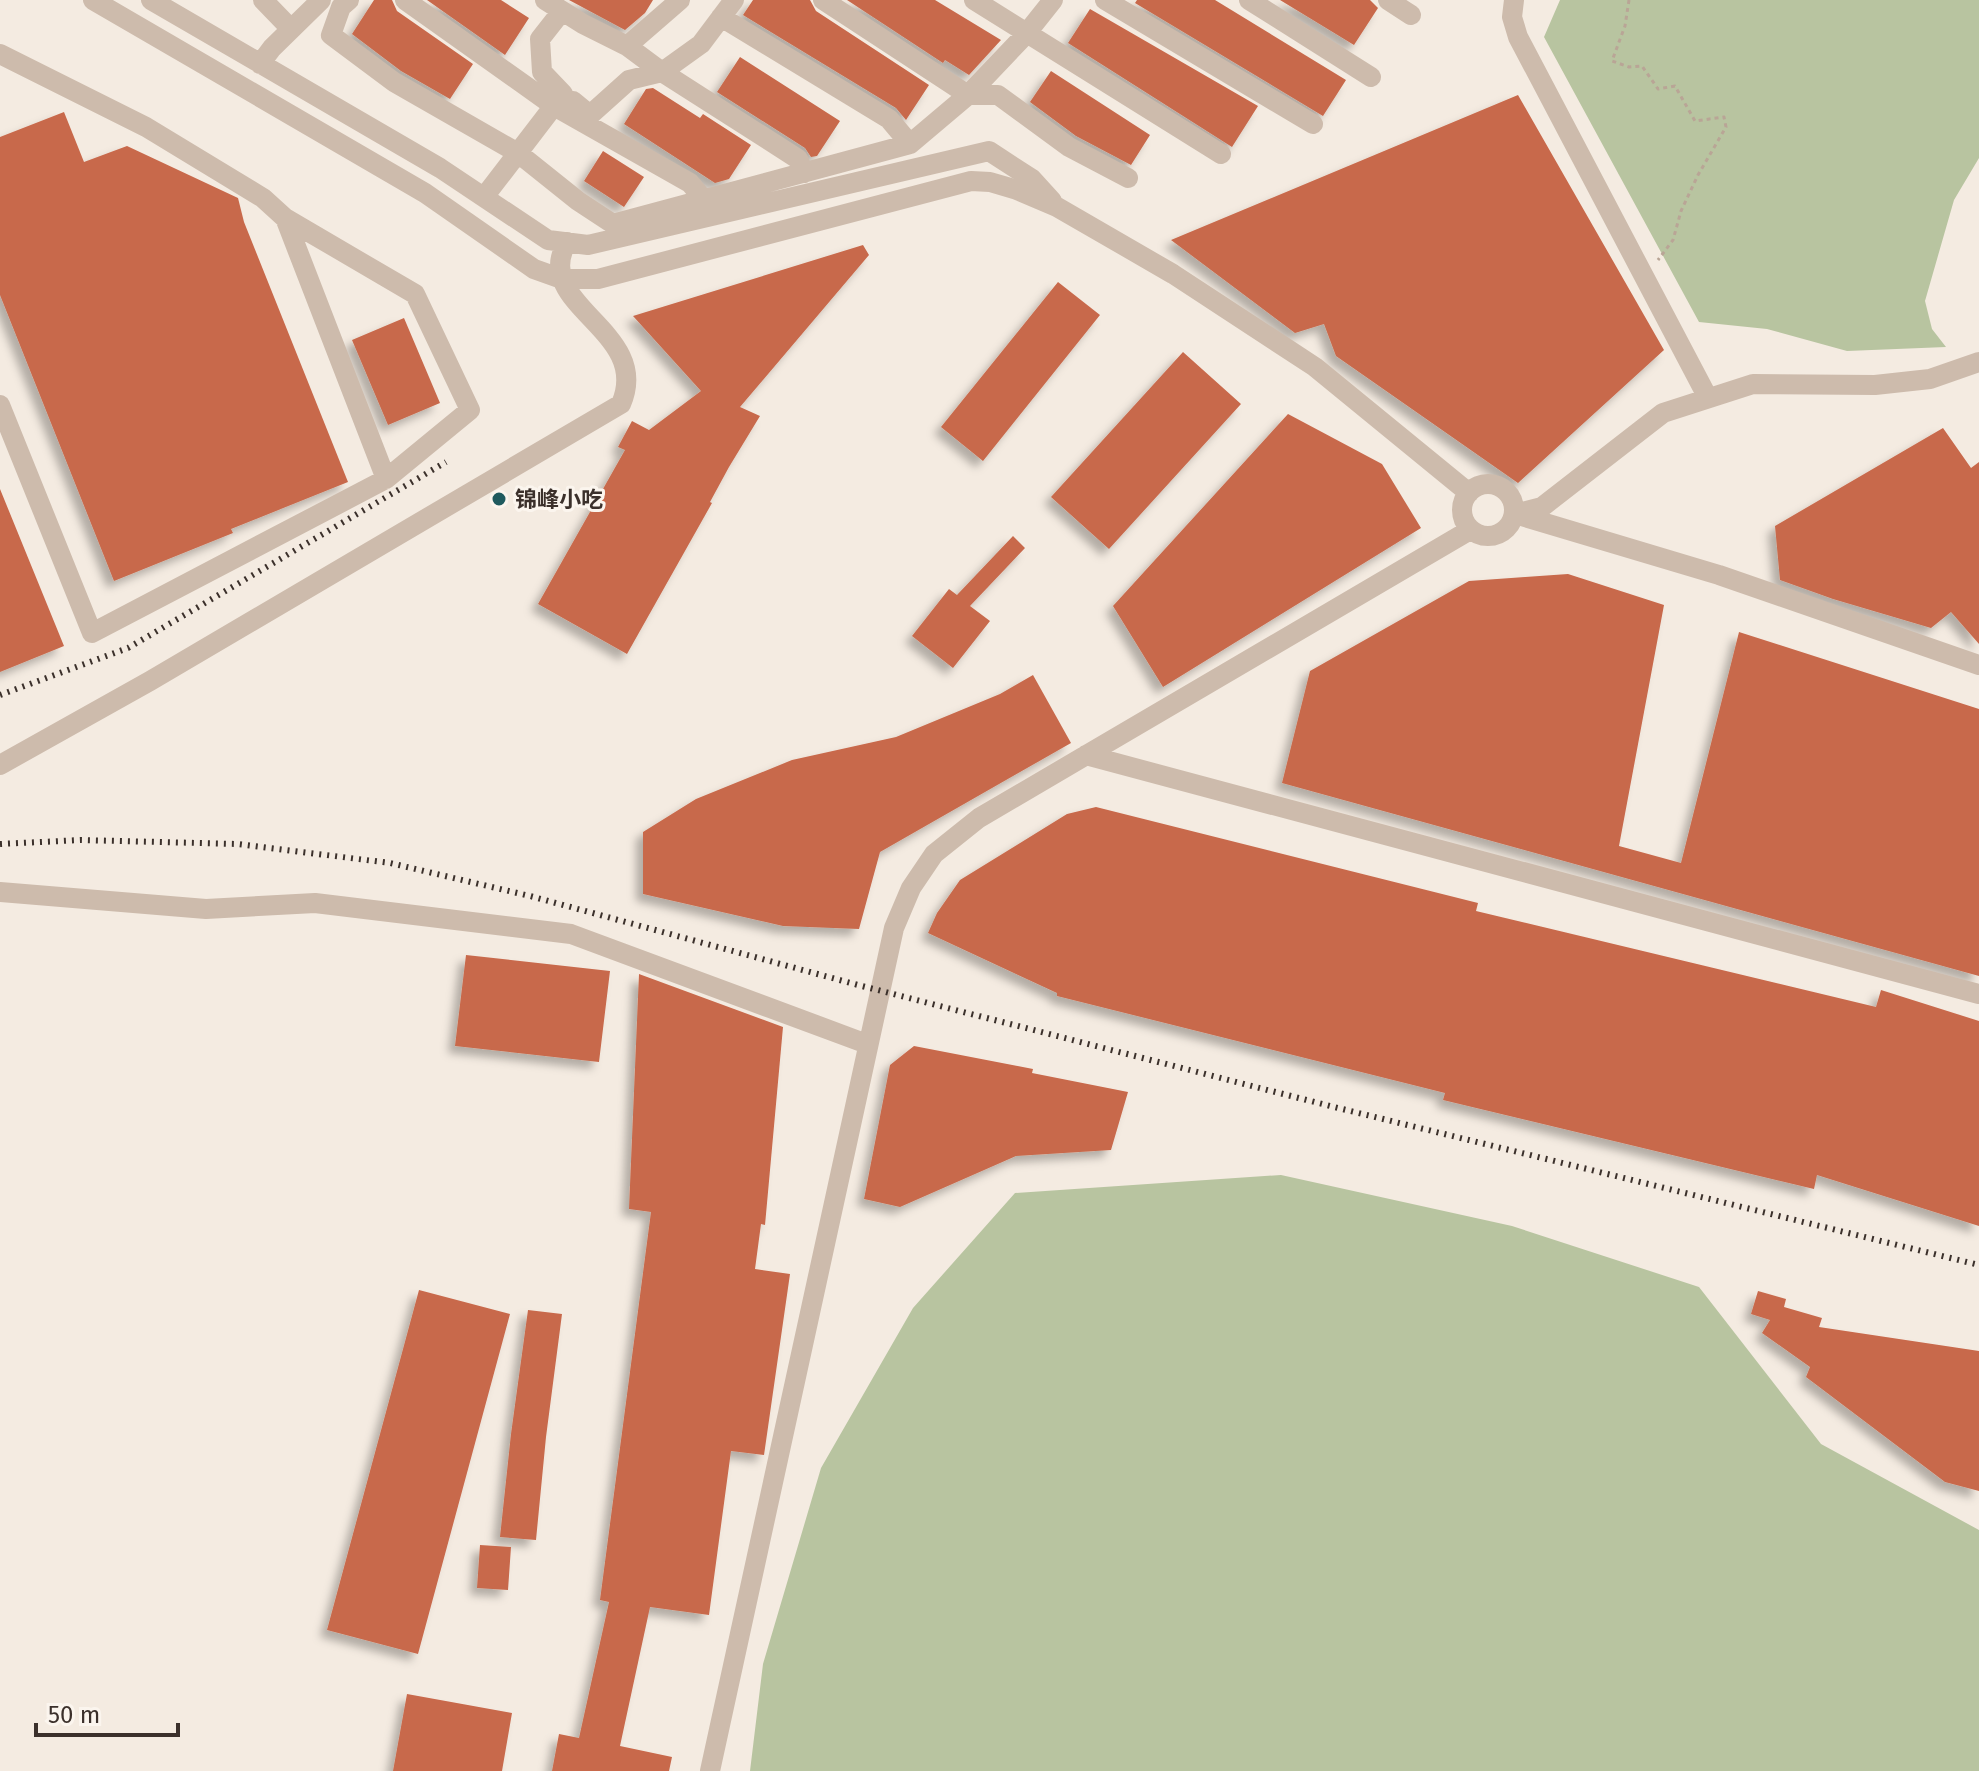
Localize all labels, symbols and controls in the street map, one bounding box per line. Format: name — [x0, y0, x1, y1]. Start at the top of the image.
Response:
place label: 锦峰小吃 — [515, 486, 603, 513]
marker: 锦峰小吃 — [490, 490, 508, 508]
scale bar — [36, 1687, 178, 1737]
text: 50 m — [48, 1701, 100, 1729]

